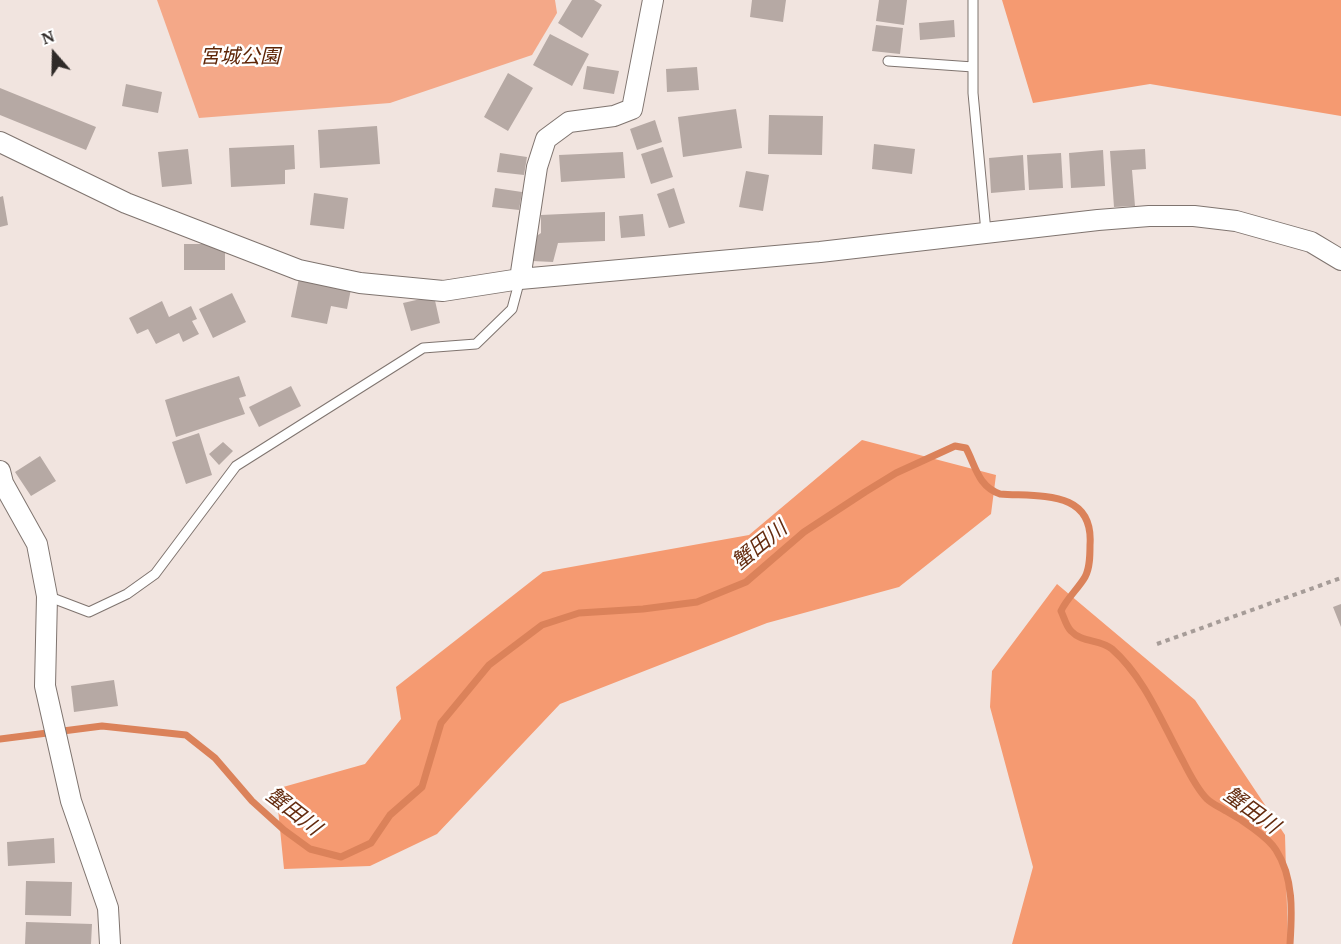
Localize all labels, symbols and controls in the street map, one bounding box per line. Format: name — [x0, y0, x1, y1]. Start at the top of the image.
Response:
north arrow — [24, 24, 84, 84]
text: N — [38, 25, 57, 50]
park label: 宮城公園 — [200, 45, 280, 69]
water label: 蟹田川 — [728, 516, 792, 576]
water label: 蟹田川 — [1218, 782, 1284, 840]
water label: 蟹田川 — [260, 783, 326, 841]

